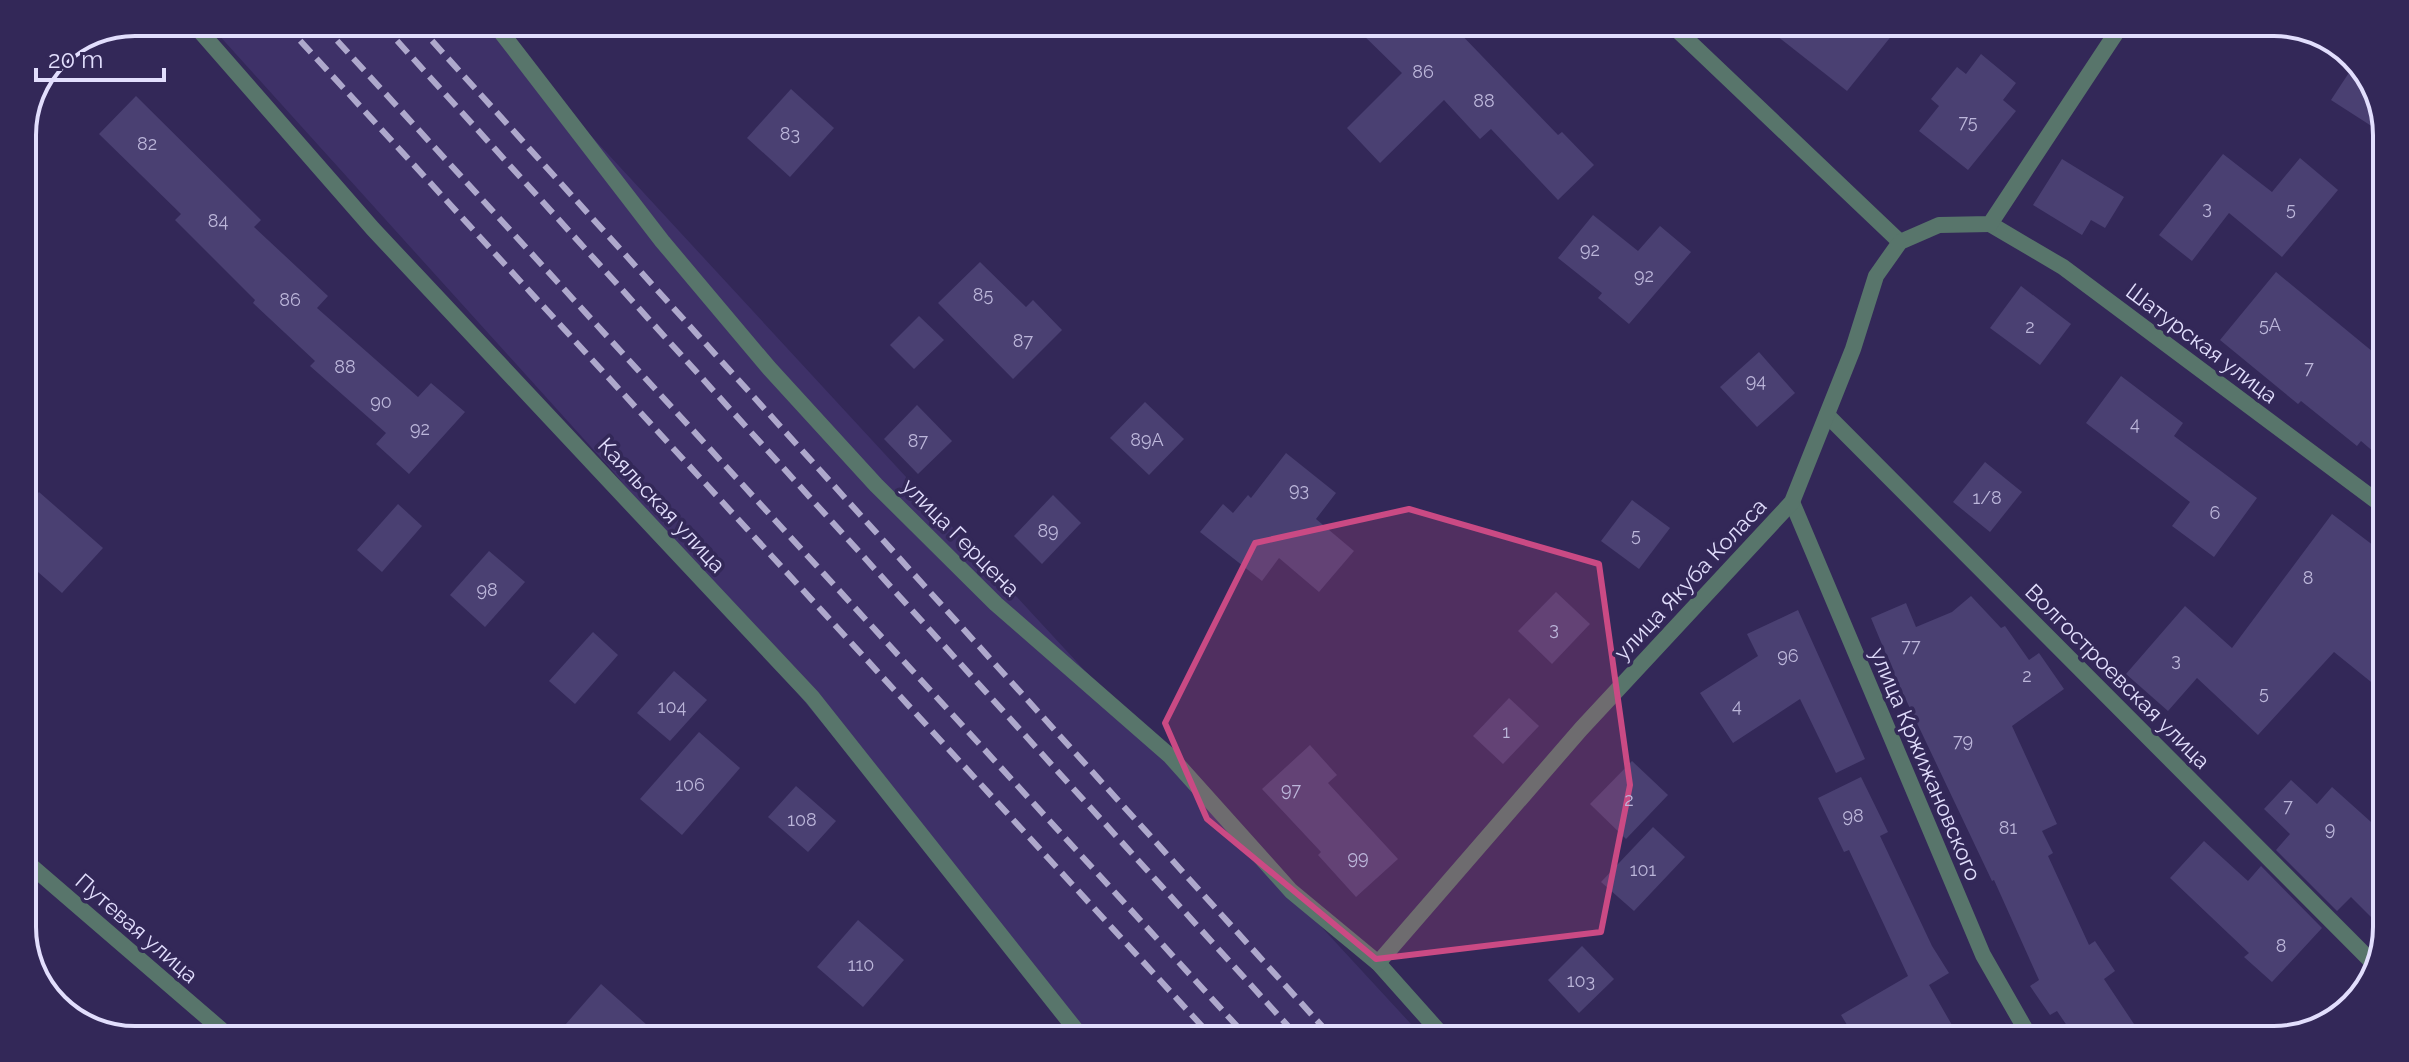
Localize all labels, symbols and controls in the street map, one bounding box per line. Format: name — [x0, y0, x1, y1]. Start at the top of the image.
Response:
scale bar — [36, 32, 164, 82]
text: 20 m — [48, 45, 103, 74]
house number: 86 — [1412, 61, 1434, 82]
house number: 88 — [1473, 90, 1495, 111]
house number: 75 — [1958, 111, 1978, 132]
house number: 83 — [780, 123, 800, 144]
house number: 82 — [137, 133, 157, 154]
house number: 3 — [2202, 197, 2212, 218]
house number: 5 — [2286, 198, 2296, 219]
house number: 84 — [208, 210, 228, 231]
house number: 92 — [1580, 239, 1600, 260]
house number: 92 — [1634, 265, 1654, 286]
street label: Шатурская улица — [2121, 278, 2283, 408]
house number: 85 — [973, 284, 993, 305]
house number: 86 — [279, 289, 301, 310]
house number: 5А — [2259, 314, 2281, 335]
house number: 2 — [2025, 316, 2035, 337]
house number: 87 — [1013, 330, 1034, 351]
house number: 88 — [334, 356, 356, 377]
house number: 7 — [2304, 357, 2314, 378]
house number: 94 — [1746, 370, 1766, 391]
house number: 90 — [370, 391, 392, 412]
house number: 4 — [2130, 413, 2140, 434]
house number: 92 — [410, 418, 430, 439]
house number: 89А — [1130, 429, 1164, 450]
house number: 87 — [908, 430, 929, 451]
street label: Каяльская улица — [593, 432, 731, 578]
street label: улица Герцена — [897, 473, 1025, 601]
house number: 93 — [1289, 479, 1309, 500]
house number: 1/8 — [1972, 487, 2002, 508]
street label: улица Якуба Коласа — [1608, 493, 1772, 665]
house number: 6 — [2210, 502, 2221, 523]
house number: 89 — [1037, 520, 1059, 541]
house number: 5 — [1631, 524, 1641, 545]
house number: 8 — [2303, 567, 2313, 588]
street label: Волгостроевская улица — [2020, 578, 2216, 774]
house number: 98 — [476, 579, 498, 600]
house number: 3 — [1549, 618, 1559, 639]
house number: 77 — [1901, 635, 1921, 656]
street label: улица Кржижановского — [1865, 643, 1987, 885]
house number: 96 — [1777, 645, 1799, 666]
house number: 3 — [2171, 649, 2181, 670]
house number: 2 — [2022, 665, 2032, 686]
house number: 5 — [2259, 682, 2269, 703]
house number: 4 — [1732, 695, 1742, 716]
house number: 104 — [658, 696, 686, 717]
house number: 1 — [1502, 721, 1510, 742]
house number: 79 — [1953, 730, 1973, 751]
house number: 106 — [675, 774, 705, 795]
house number: 97 — [1281, 779, 1301, 800]
house number: 2 — [1624, 789, 1634, 810]
house number: 7 — [2283, 795, 2293, 816]
house number: 98 — [1842, 805, 1864, 826]
house number: 108 — [787, 809, 817, 830]
house number: 81 — [1999, 817, 2017, 838]
house number: 9 — [2325, 818, 2335, 839]
house number: 99 — [1347, 847, 1369, 868]
house number: 101 — [1630, 859, 1657, 880]
street label: Путевая улица — [71, 868, 203, 988]
house number: 8 — [2276, 935, 2286, 956]
house number: 110 — [848, 954, 874, 975]
house number: 103 — [1567, 970, 1595, 991]

